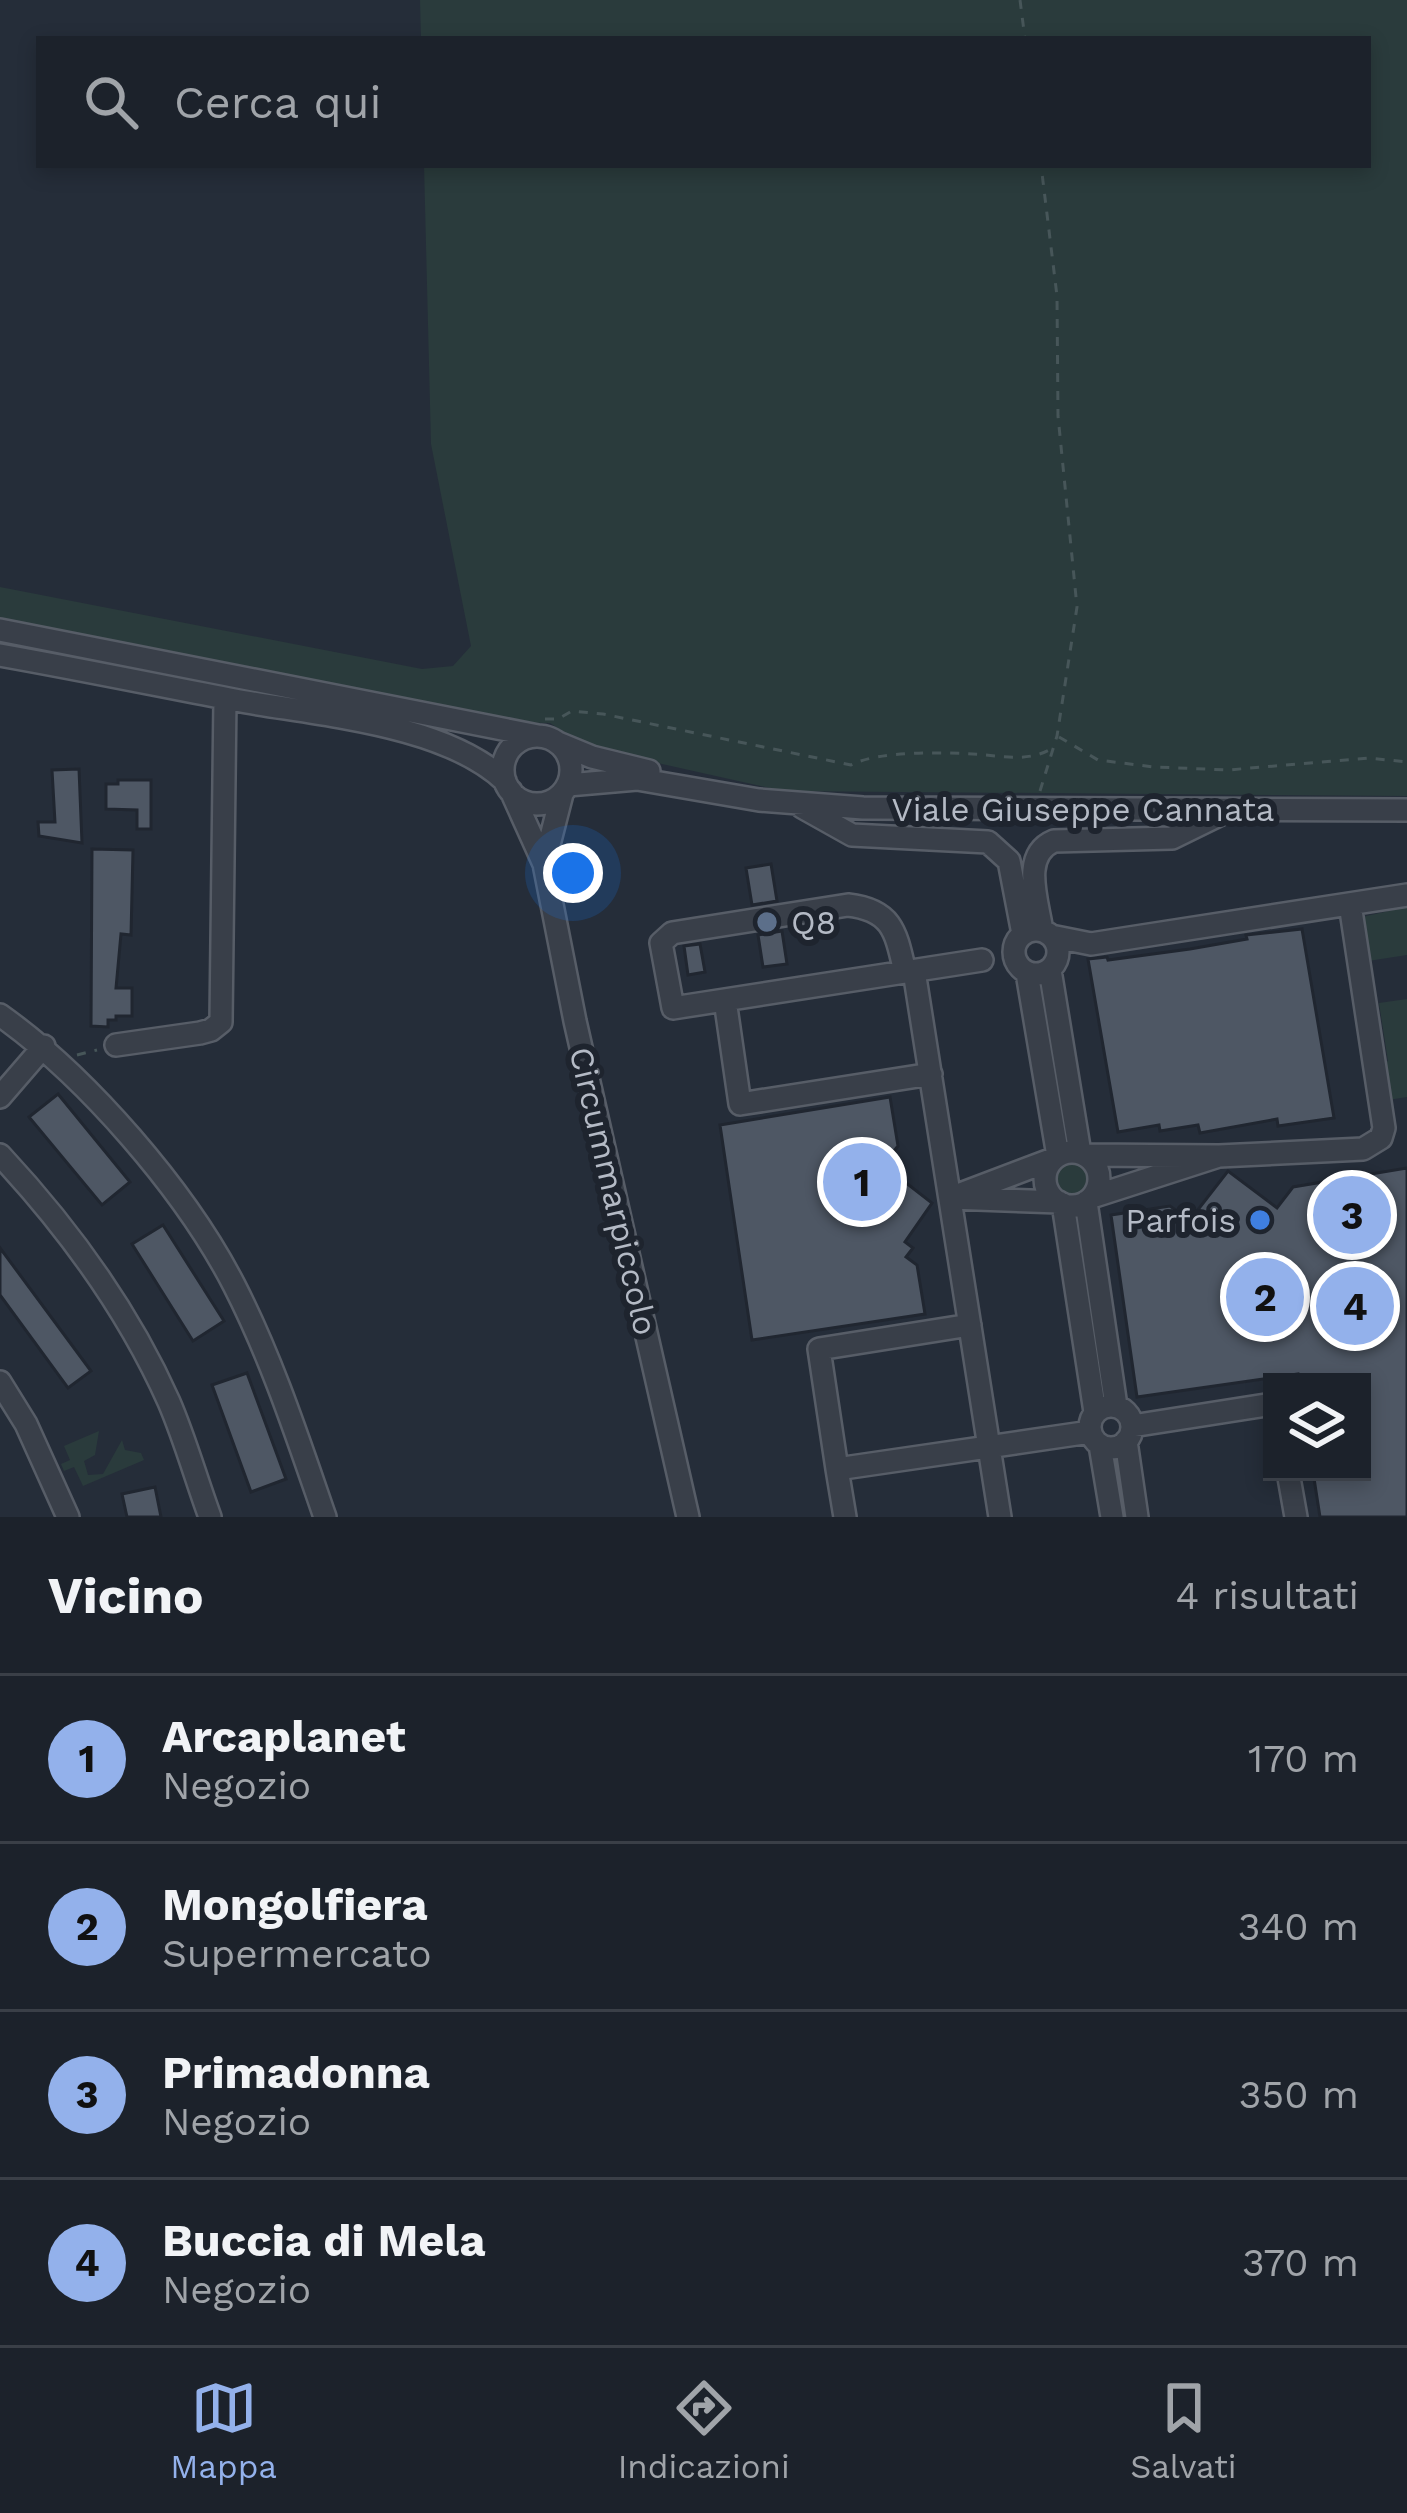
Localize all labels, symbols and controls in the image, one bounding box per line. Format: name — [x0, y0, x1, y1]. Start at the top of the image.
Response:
search box — [36, 36, 1371, 168]
icon: search — [78, 69, 144, 135]
text: Cerca qui — [174, 76, 381, 129]
street label: Viale Giuseppe Cannata — [891, 790, 1275, 829]
your location — [543, 843, 603, 903]
place label: Q8 — [791, 903, 836, 942]
marker: Q8 — [754, 909, 780, 935]
street label: Circummarpiccolo — [561, 1043, 666, 1339]
pin: 1 — [823, 1137, 901, 1227]
pin: 3 — [1313, 1170, 1391, 1260]
place label: Parfois — [1125, 1201, 1236, 1240]
marker: Parfois — [1247, 1207, 1273, 1233]
pin: 2 — [1226, 1252, 1304, 1342]
pin: 4 — [1316, 1261, 1394, 1351]
map controls — [1263, 1373, 1371, 1481]
button: layers — [1263, 1373, 1371, 1481]
text: Vicino — [48, 1566, 204, 1625]
text: 4 risultati — [1175, 1573, 1359, 1618]
text: Arcaplanet — [162, 1710, 406, 1763]
text: 1 — [79, 1736, 95, 1781]
text: 170 m — [1248, 1736, 1359, 1781]
text: Negozio — [162, 1763, 311, 1808]
text: Mongolfiera — [162, 1878, 428, 1931]
text: 2 — [75, 1904, 99, 1949]
text: 340 m — [1238, 1904, 1359, 1949]
text: Supermercato — [162, 1931, 432, 1976]
text: Primadonna — [162, 2046, 430, 2099]
text: 3 — [75, 2072, 99, 2117]
text: 350 m — [1239, 2072, 1359, 2117]
text: Negozio — [162, 2099, 311, 2144]
text: Buccia di Mela — [162, 2214, 485, 2267]
text: 4 — [74, 2240, 100, 2285]
text: 370 m — [1242, 2240, 1359, 2285]
text: Negozio — [162, 2267, 311, 2312]
tab: Mappa — [170, 2375, 277, 2486]
tab: Indicazioni — [618, 2375, 790, 2486]
tab: Salvati — [1130, 2375, 1237, 2486]

